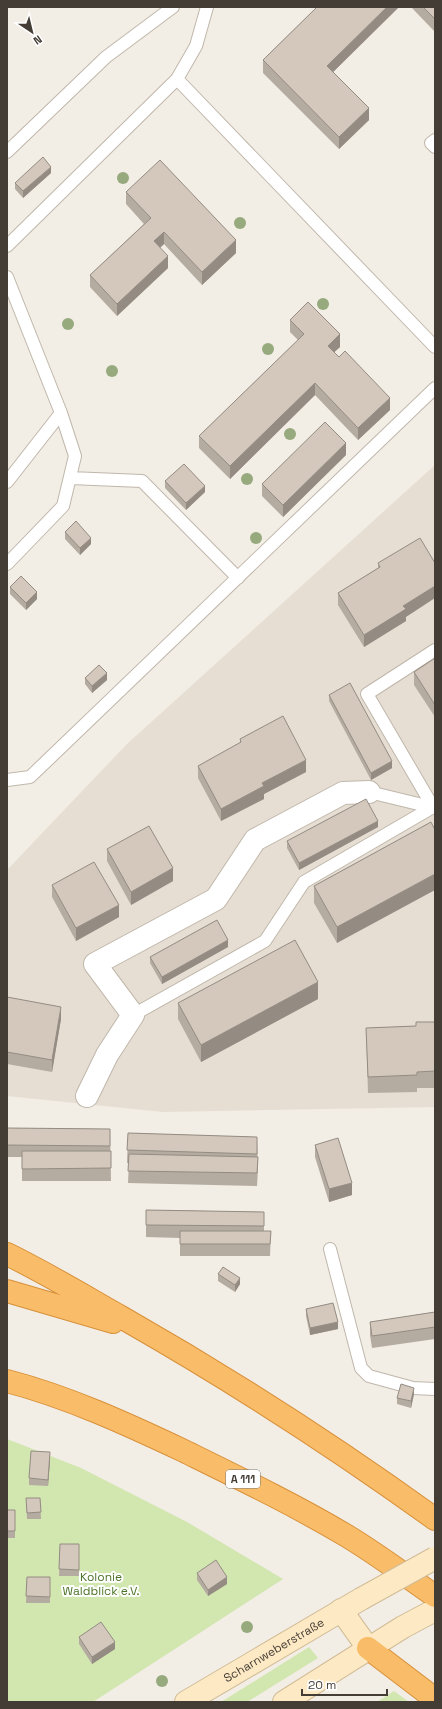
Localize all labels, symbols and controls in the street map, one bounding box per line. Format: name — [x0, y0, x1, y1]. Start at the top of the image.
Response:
north arrow — [12, 12, 52, 52]
text: N — [31, 32, 45, 48]
road number: A 111 — [226, 1470, 260, 1488]
park label: Kolonie Waldblick e.V. — [63, 1569, 139, 1599]
street label: Scharnweberstraße — [221, 1614, 327, 1686]
scale bar — [302, 1671, 387, 1697]
text: 20 m — [308, 1677, 336, 1693]

